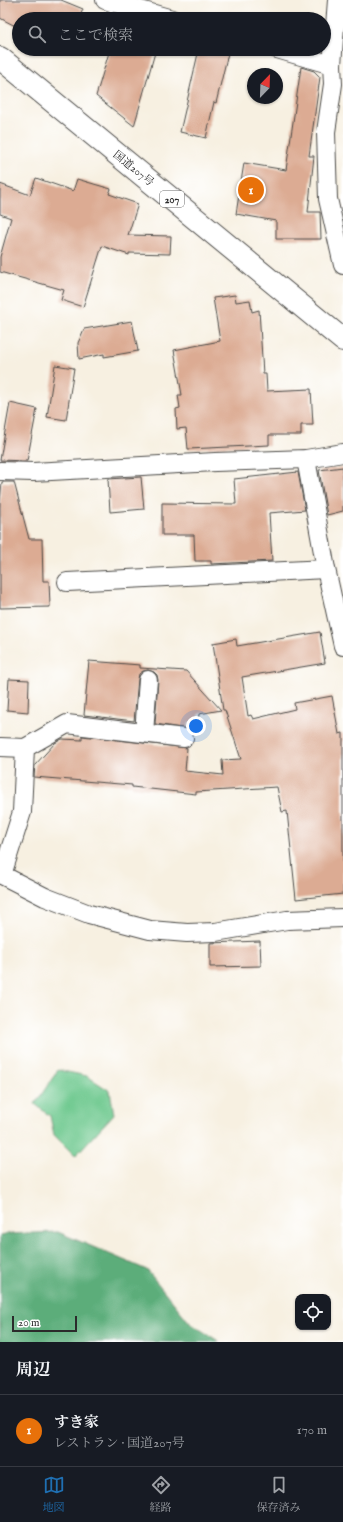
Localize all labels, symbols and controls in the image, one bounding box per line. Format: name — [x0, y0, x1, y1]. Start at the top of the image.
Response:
search box — [12, 12, 331, 56]
icon: search — [26, 23, 48, 45]
text: ここで検索 — [58, 26, 133, 45]
north arrow — [247, 68, 283, 104]
street label: 国道207号 — [110, 148, 157, 190]
pin: 1 — [238, 175, 264, 205]
road number: 207 — [160, 191, 184, 207]
your location — [186, 716, 206, 736]
map controls — [295, 1294, 331, 1330]
button: locate — [295, 1294, 331, 1330]
scale bar — [12, 1314, 77, 1333]
text: 20 m — [18, 1316, 39, 1330]
text: 周辺 — [16, 1360, 50, 1381]
text: すき家 — [54, 1413, 99, 1432]
text: 1 — [27, 1422, 31, 1439]
text: 170 m — [297, 1422, 327, 1439]
text: レストラン · 国道207号 — [54, 1435, 185, 1452]
tab: 地図 — [43, 1474, 65, 1515]
tab: 経路 — [150, 1474, 172, 1515]
tab: 保存済み — [257, 1474, 301, 1515]

